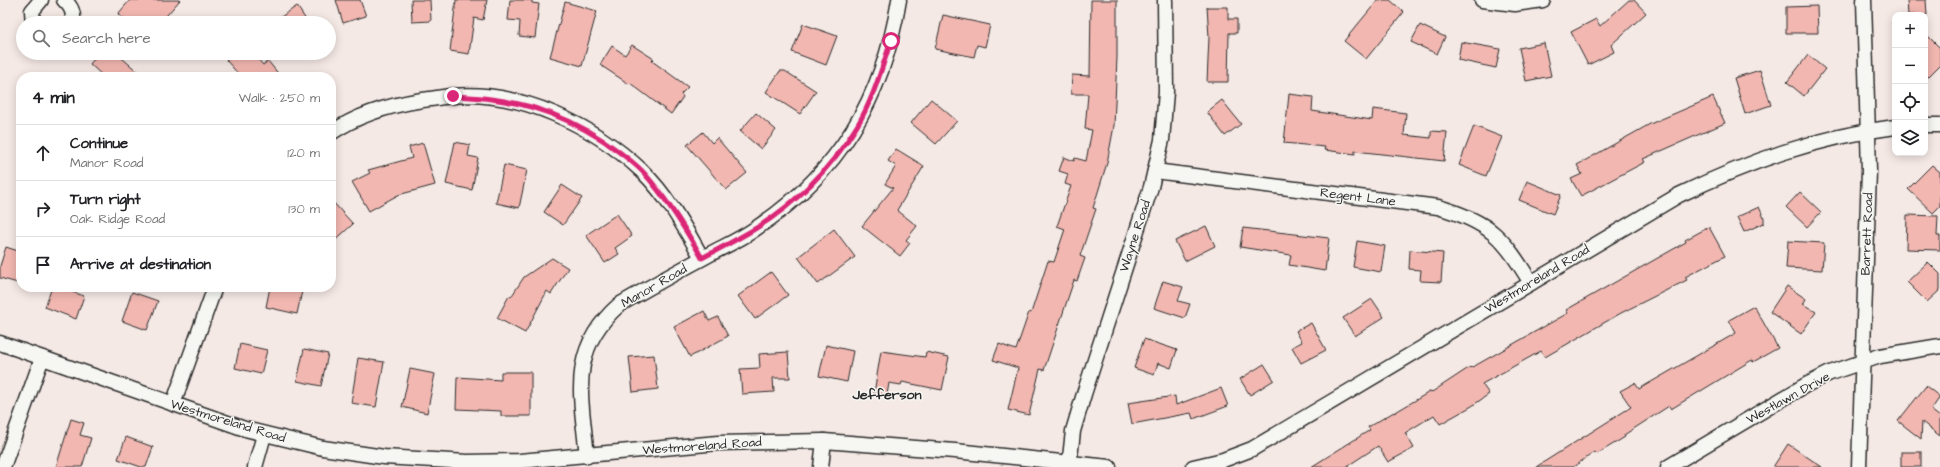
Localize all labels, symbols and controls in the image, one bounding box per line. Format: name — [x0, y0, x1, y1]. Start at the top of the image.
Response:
map controls — [1892, 12, 1928, 156]
button: + — [1892, 12, 1928, 48]
search box — [16, 16, 336, 60]
icon: search — [30, 27, 52, 49]
text: Search here — [62, 28, 151, 49]
route start — [882, 32, 900, 50]
button: − — [1892, 48, 1928, 84]
button: locate — [1892, 84, 1928, 120]
text: 4 min — [32, 86, 75, 110]
route end — [444, 87, 462, 105]
text: Walk · 250 m — [239, 89, 320, 107]
button: layers — [1892, 120, 1928, 156]
text: Continue — [70, 133, 128, 154]
icon: ahead — [32, 142, 54, 164]
text: 120 m — [287, 144, 320, 162]
text: Manor Road — [70, 154, 143, 172]
street label: Regent Lane — [1319, 183, 1397, 212]
text: Turn right — [70, 189, 141, 210]
street label: Barrett Road — [1857, 192, 1877, 276]
street label: Wayne Road — [1115, 197, 1156, 275]
icon: right — [32, 198, 54, 220]
text: 130 m — [288, 200, 320, 218]
text: Oak Ridge Road — [70, 210, 165, 228]
street label: Westmoreland Road — [1481, 240, 1593, 318]
icon: arrive — [32, 254, 54, 276]
text: Arrive at destination — [70, 254, 211, 275]
street label: Manor Road — [618, 260, 691, 312]
street label: Westlawn Drive — [1743, 368, 1833, 428]
district label: Jefferson — [852, 385, 921, 405]
street label: Westmoreland Road — [168, 395, 288, 447]
street label: Westmoreland Road — [642, 433, 763, 459]

